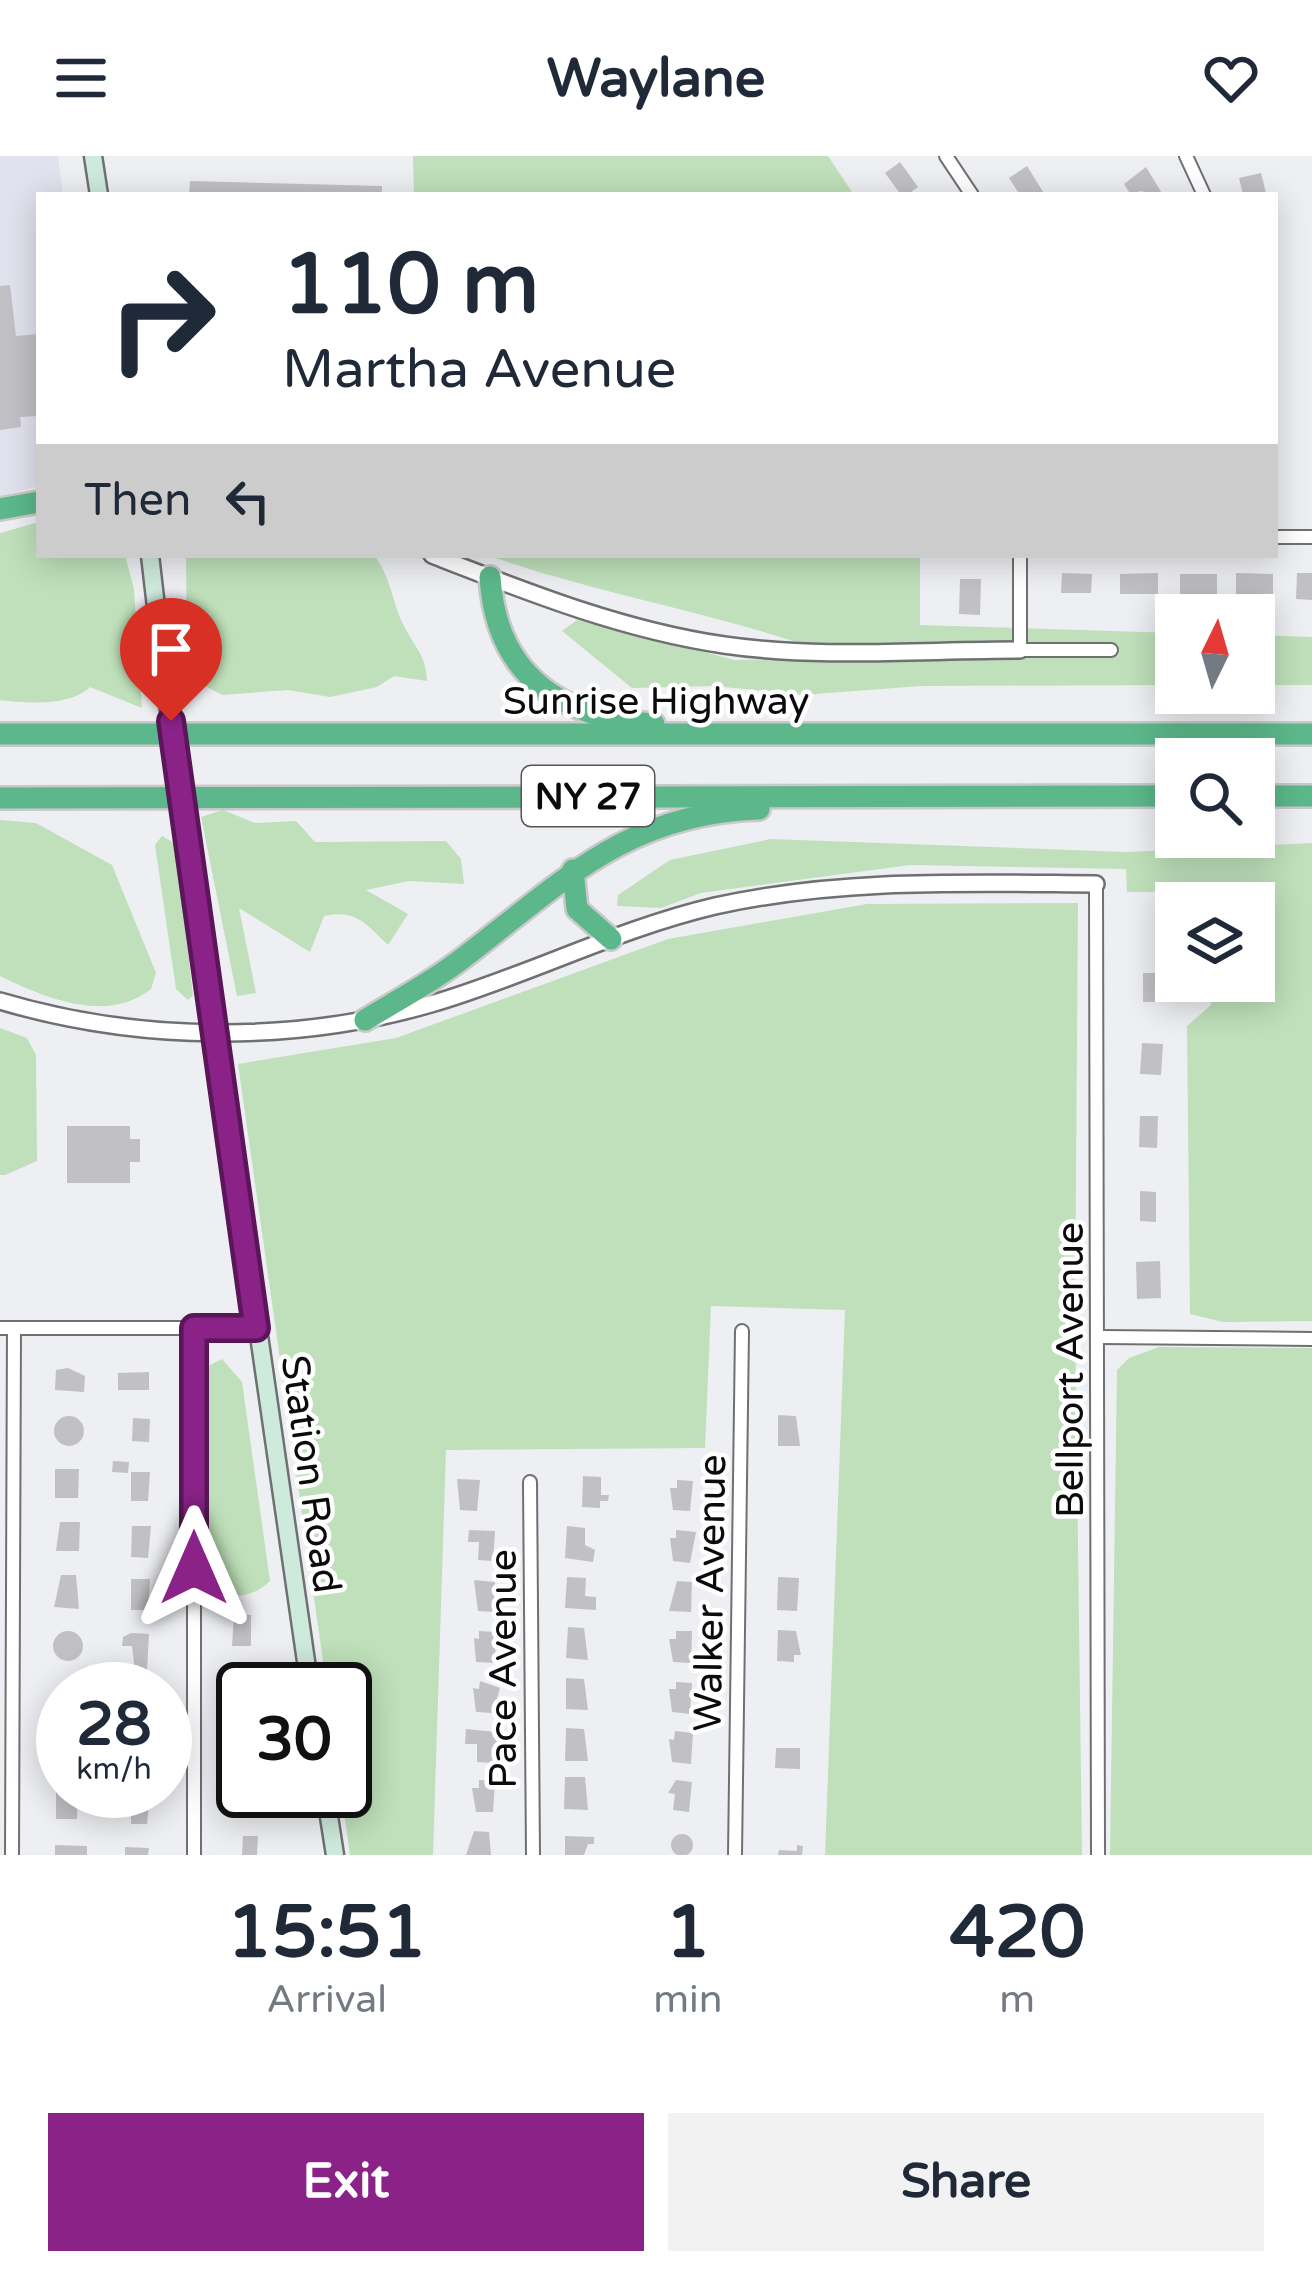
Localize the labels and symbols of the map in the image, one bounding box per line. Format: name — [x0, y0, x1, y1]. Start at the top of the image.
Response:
north arrow — [1155, 594, 1275, 714]
pin — [120, 598, 222, 721]
street label: Sunrise Highway — [503, 678, 809, 725]
road number: NY 27 — [522, 766, 654, 826]
street label: Bellport Avenue — [1047, 1222, 1094, 1518]
street label: Station Road — [271, 1352, 350, 1596]
street label: Walker Avenue — [685, 1454, 736, 1732]
position arrow — [131, 1505, 257, 1631]
street label: Pace Avenue — [480, 1549, 527, 1789]
speed limit sign: 30 — [216, 1662, 372, 1818]

